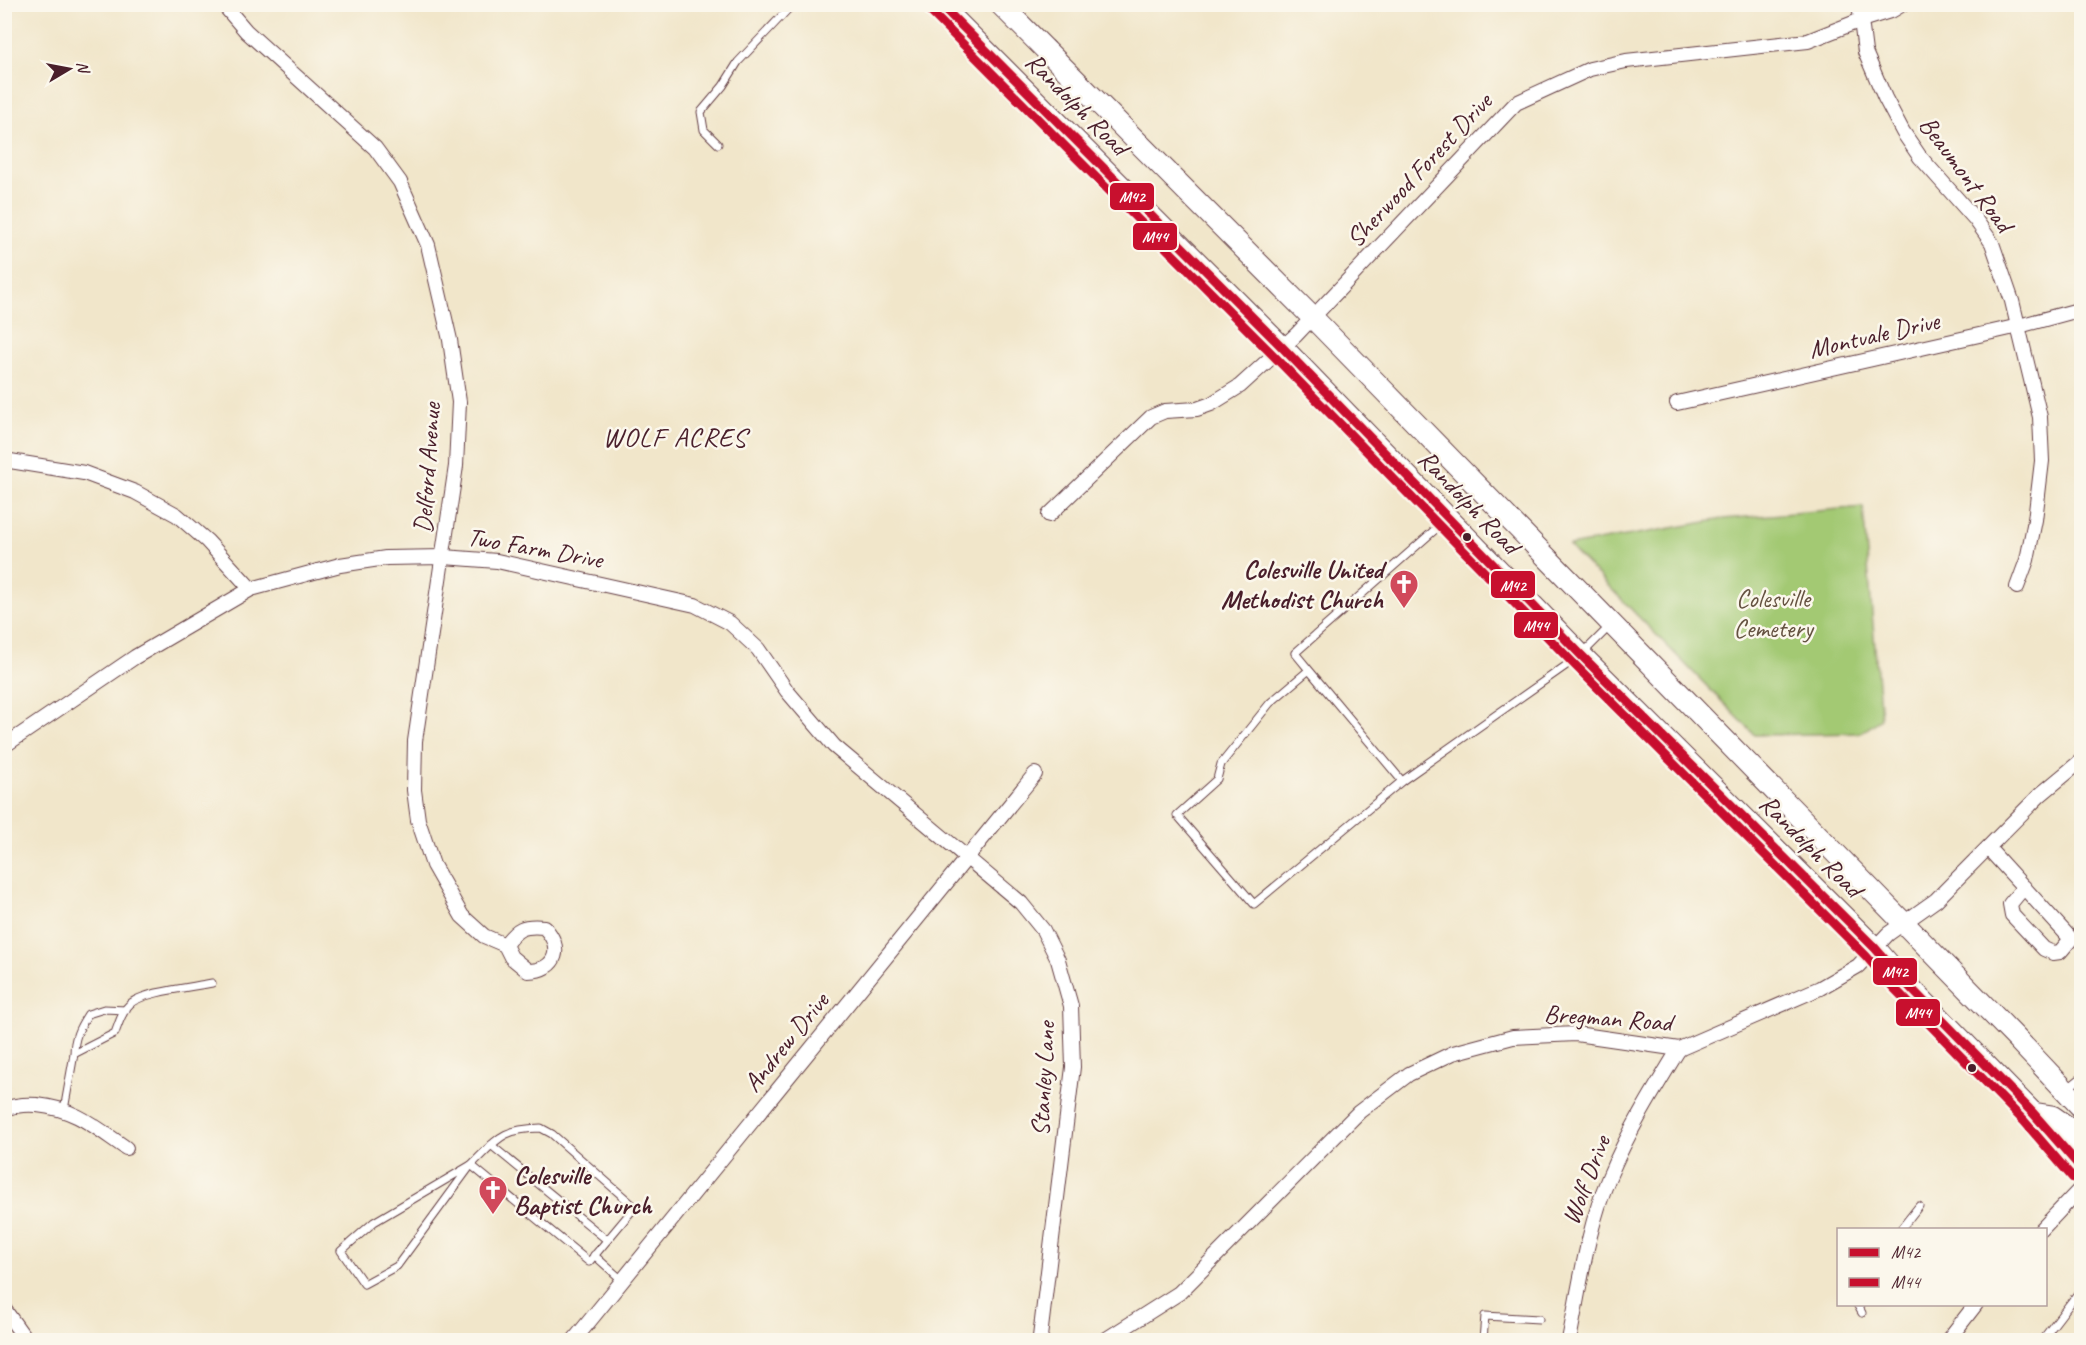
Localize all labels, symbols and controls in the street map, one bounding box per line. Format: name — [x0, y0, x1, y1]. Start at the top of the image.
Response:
north arrow — [39, 39, 99, 99]
street label: Randolph Road — [1018, 45, 1138, 165]
text: N — [72, 60, 94, 76]
street label: Sherwood Forest Drive — [1339, 84, 1501, 254]
street label: Beaumont Road — [1912, 110, 2023, 242]
line badge: M42 — [1109, 182, 1155, 211]
text: M42 — [1119, 187, 1147, 207]
line badge: M44 — [1132, 222, 1178, 251]
text: M44 — [1142, 227, 1170, 247]
street label: Montvale Drive — [1806, 304, 1944, 366]
street label: Delford Avenue — [406, 400, 448, 534]
district label: WOLF ACRES — [603, 420, 751, 454]
street label: Randolph Road — [1411, 443, 1530, 564]
street label: Two Farm Drive — [465, 520, 608, 577]
unlabelled marker — [1461, 531, 1473, 543]
place label: Colesville United Methodist Church — [1221, 553, 1388, 616]
church icon: Colesville United Methodist Church — [1388, 568, 1420, 610]
line badge: M42 — [1490, 570, 1536, 599]
text: M42 — [1500, 576, 1528, 596]
park label: Colesville Cemetery — [1733, 582, 1815, 645]
line badge: M44 — [1513, 611, 1559, 639]
text: M44 — [1523, 616, 1551, 636]
street label: Randolph Road — [1752, 787, 1872, 907]
line badge: M42 — [1872, 957, 1918, 986]
text: M42 — [1882, 962, 1910, 982]
street label: Andrew Drive — [736, 984, 837, 1098]
street label: Bregman Road — [1543, 997, 1677, 1039]
line badge: M44 — [1895, 998, 1941, 1027]
text: M44 — [1905, 1003, 1933, 1023]
street label: Stanley Lane — [1024, 1018, 1063, 1137]
unlabelled marker — [1966, 1062, 1978, 1074]
street label: Wolf Drive — [1554, 1129, 1619, 1229]
place label: Colesville Baptist Church — [514, 1159, 653, 1222]
church icon: Colesville Baptist Church — [477, 1174, 509, 1216]
legend — [1837, 1228, 2047, 1306]
text: M42 — [1891, 1241, 1922, 1263]
text: M44 — [1891, 1271, 1922, 1293]

